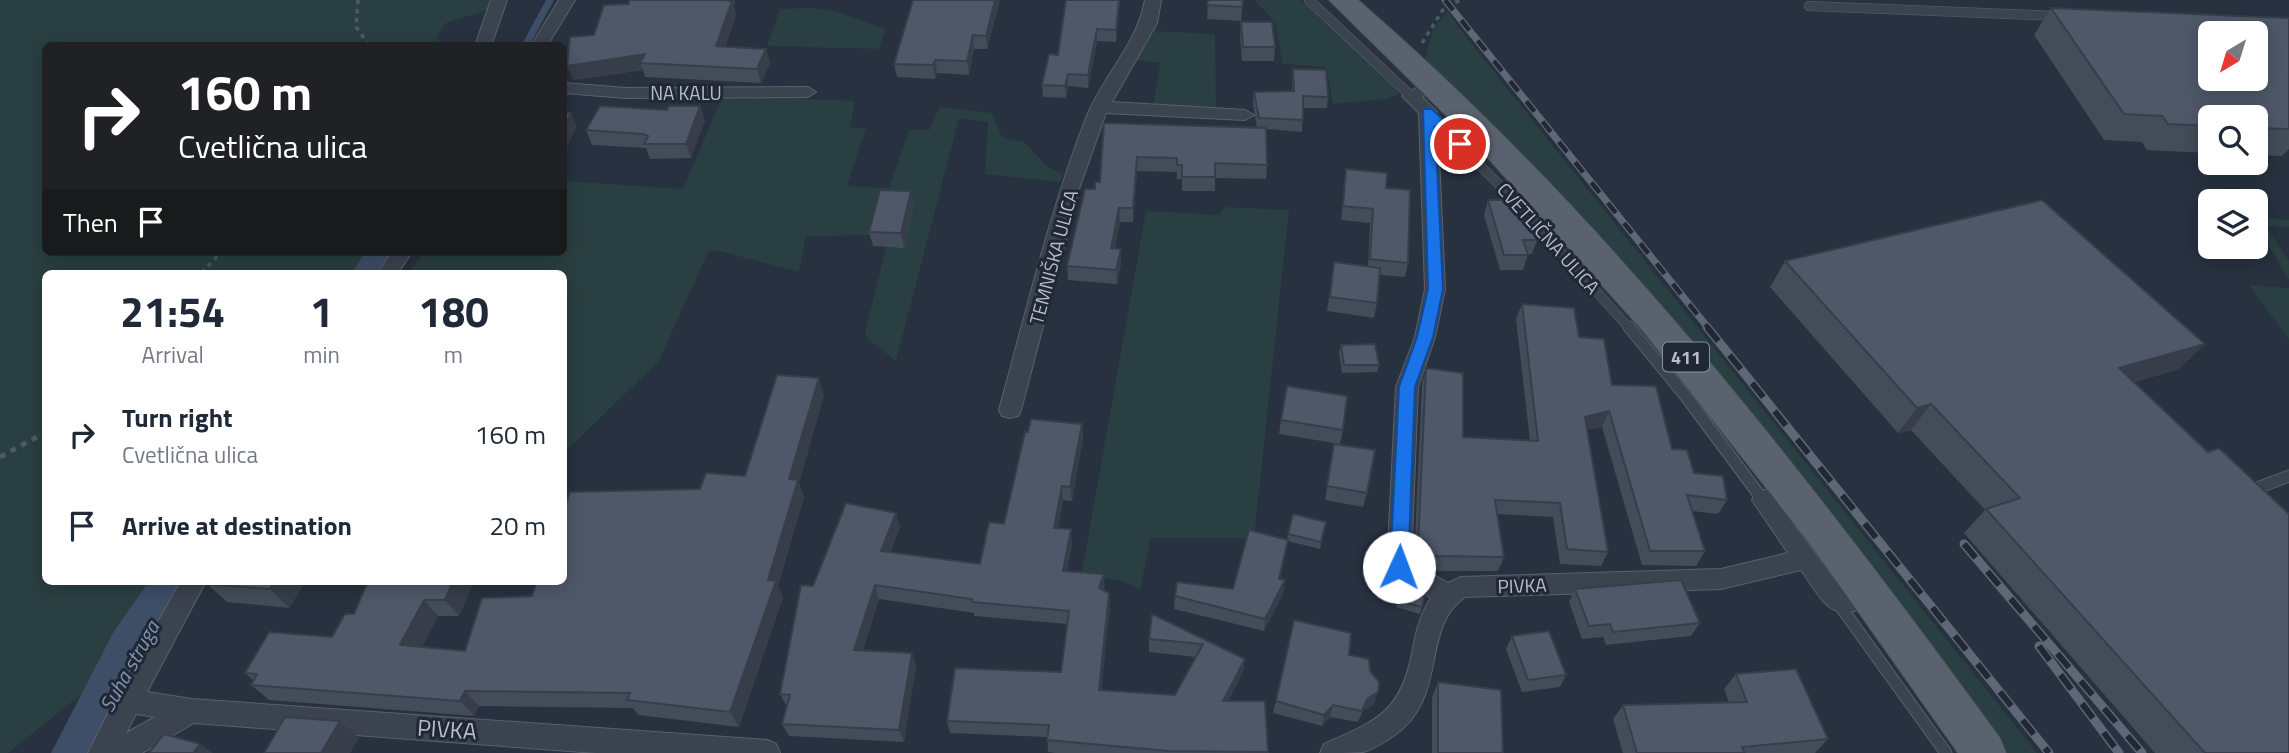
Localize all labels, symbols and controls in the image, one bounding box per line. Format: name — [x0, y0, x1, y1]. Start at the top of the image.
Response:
north arrow — [2198, 21, 2268, 91]
map controls — [2198, 21, 2268, 259]
text: 160 m — [178, 54, 312, 129]
icon: right — [63, 70, 154, 161]
street label: NA KALU — [650, 78, 722, 107]
button: search — [2198, 105, 2268, 175]
pin — [1430, 114, 1490, 174]
text: Cvetlična ulica — [178, 122, 367, 170]
icon: arrive — [1441, 125, 1479, 163]
street label: CVETLIČNA ULICA — [1491, 176, 1607, 300]
street label: TEMNIŠKA ULICA — [1021, 186, 1085, 328]
button: layers — [2198, 189, 2268, 259]
text: Then — [63, 203, 118, 242]
icon: arrive — [132, 203, 170, 241]
text: 21:54 — [120, 279, 225, 343]
text: 1 — [310, 279, 333, 343]
text: 180 — [418, 279, 489, 343]
text: Arrival — [141, 337, 204, 372]
text: min — [303, 337, 340, 372]
text: m — [444, 337, 463, 372]
road number: 411 — [1663, 342, 1709, 372]
text: Turn right — [122, 398, 233, 437]
text: 160 m — [475, 415, 546, 454]
icon: right — [63, 416, 101, 454]
text: Cvetlična ulica — [122, 437, 258, 472]
text: Arrive at destination — [122, 506, 352, 545]
text: 20 m — [489, 506, 546, 545]
icon: arrive — [63, 507, 101, 545]
position arrow — [1362, 530, 1436, 604]
street label: PIVKA — [1497, 570, 1547, 600]
water label: Suha struga — [91, 613, 168, 717]
street label: PIVKA — [416, 709, 478, 749]

